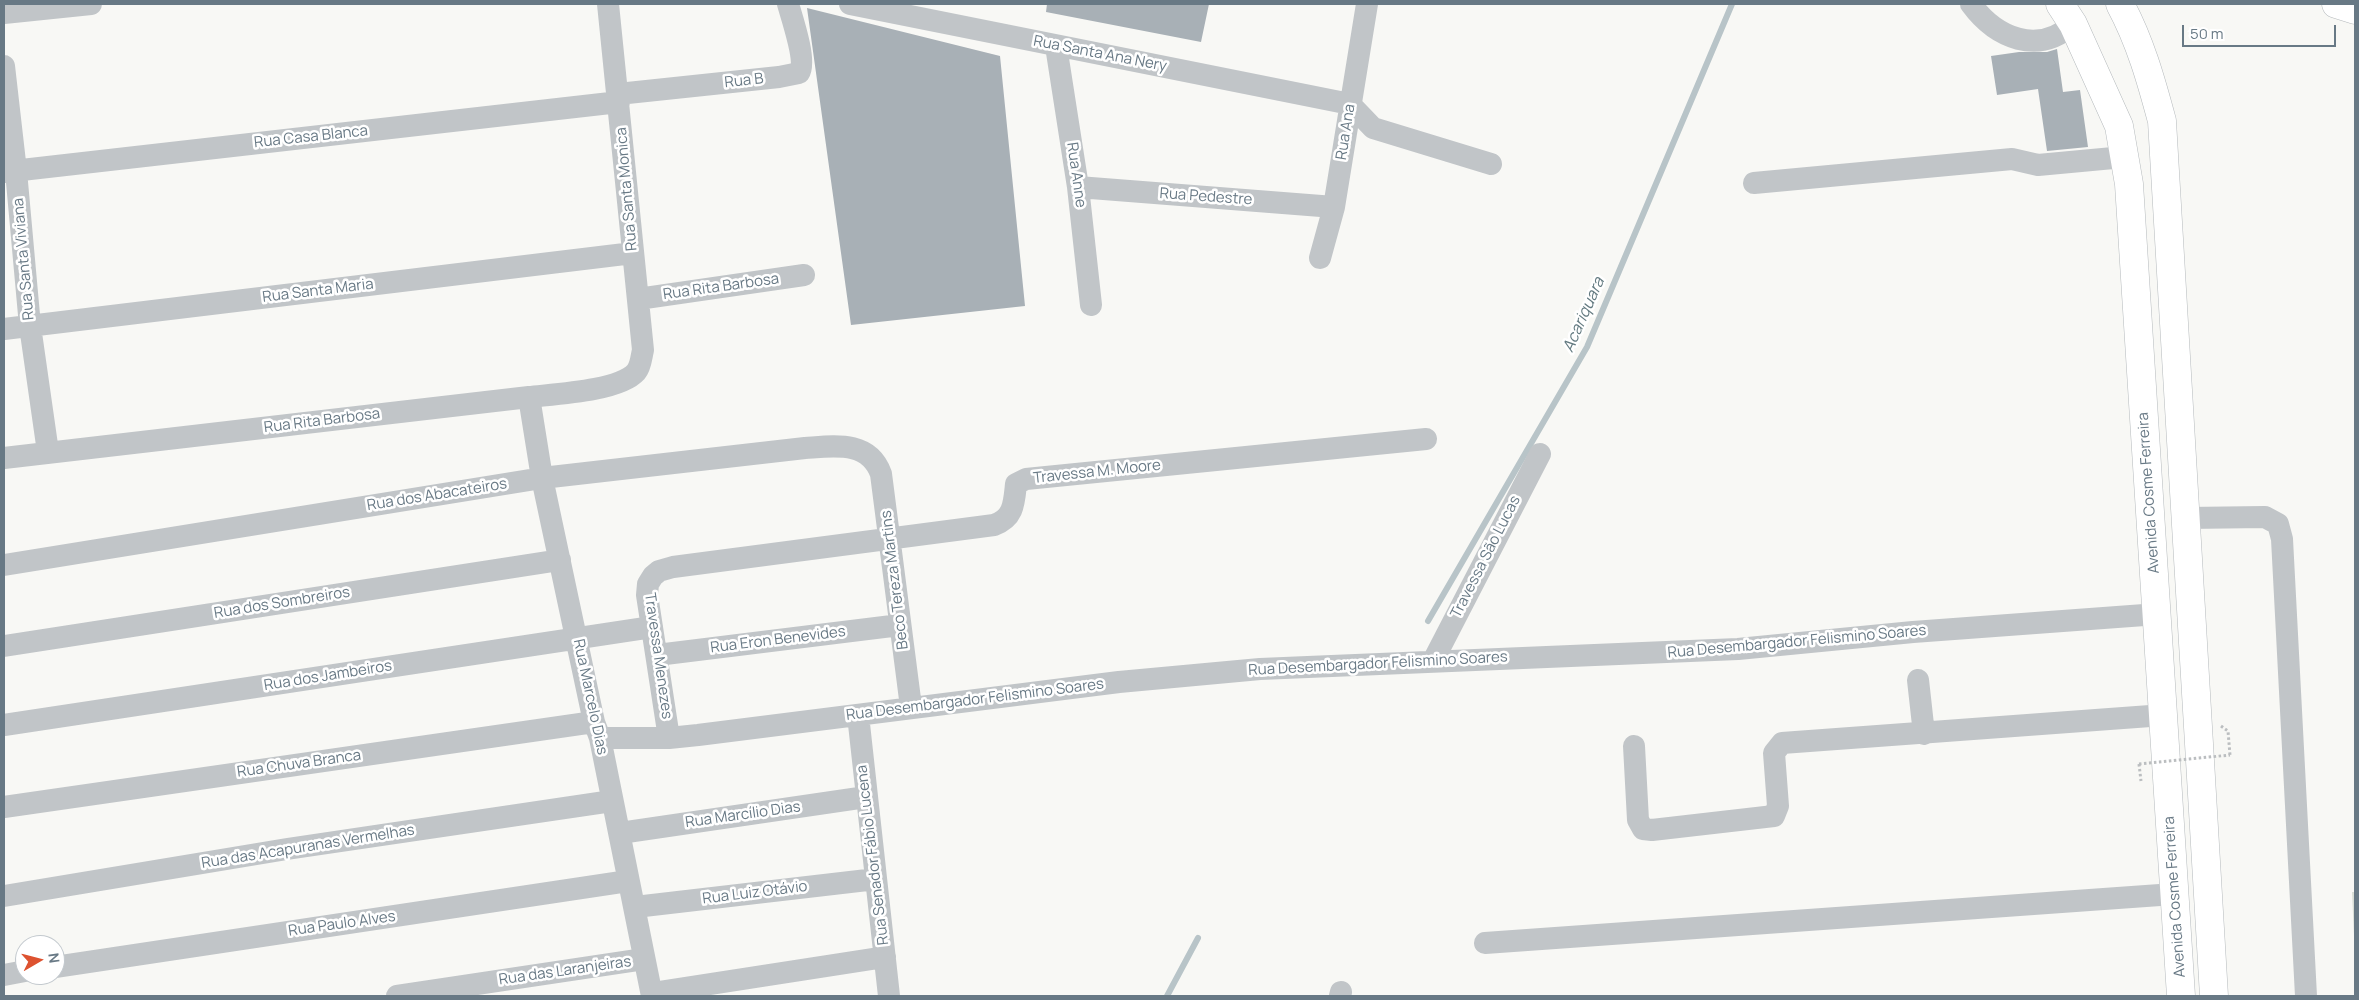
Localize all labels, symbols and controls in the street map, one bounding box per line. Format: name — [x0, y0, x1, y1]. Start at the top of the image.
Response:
scale bar — [2184, 15, 2338, 47]
text: 50 m — [2190, 23, 2224, 44]
street label: Rua Santa Ana Nery — [1032, 32, 1168, 76]
street label: Rua B — [724, 70, 764, 92]
street label: Rua Ana — [1333, 103, 1359, 161]
street label: Rua Casa Blanca — [253, 122, 369, 152]
street label: Rua Santa Monica — [613, 126, 641, 252]
street label: Rua Anne — [1063, 141, 1089, 209]
street label: Rua Pedestre — [1159, 185, 1253, 209]
street label: Rua Santa Viviana — [10, 197, 38, 321]
street label: Rua Rita Barbosa — [662, 270, 780, 304]
street label: Rua Santa Maria — [261, 275, 375, 307]
water label: Acariquara — [1559, 275, 1609, 355]
street label: Rua Rita Barbosa — [263, 405, 381, 437]
street label: Avenida Cosme Ferreira — [2134, 412, 2164, 574]
street label: Travessa M. Moore — [1032, 456, 1162, 488]
street label: Rua dos Abacateiros — [366, 475, 508, 515]
street label: Travessa São Lucas — [1447, 493, 1525, 621]
street label: Beco Tereza Martins — [878, 509, 912, 651]
street label: Rua dos Sombreiros — [213, 583, 351, 623]
street label: Travessa Menezes — [640, 592, 676, 720]
street label: Rua Desembargador Felismino Soares — [1667, 622, 1927, 662]
street label: Rua Eron Benevides — [709, 623, 847, 657]
street label: Rua Marcelo Dias — [569, 637, 611, 757]
street label: Rua Desembargador Felismino Soares — [1248, 648, 1508, 680]
street label: Rua dos Jambeiros — [263, 657, 393, 695]
street label: Rua Desembargador Felismino Soares — [845, 675, 1105, 725]
street label: Rua Chuva Branca — [236, 746, 362, 782]
street label: Rua Senador Fábio Lucena — [853, 764, 893, 946]
street label: Rua Marcílio Dias — [684, 798, 802, 832]
street label: Avenida Cosme Ferreira — [2160, 816, 2190, 978]
street label: Rua das Acapuranas Vermelhas — [200, 821, 416, 873]
street label: Rua Luiz Otávio — [701, 878, 809, 908]
street label: Rua Paulo Alves — [287, 908, 397, 940]
north arrow — [15, 935, 65, 985]
text: N — [44, 952, 64, 964]
street label: Rua das Laranjeiras — [498, 953, 632, 989]

